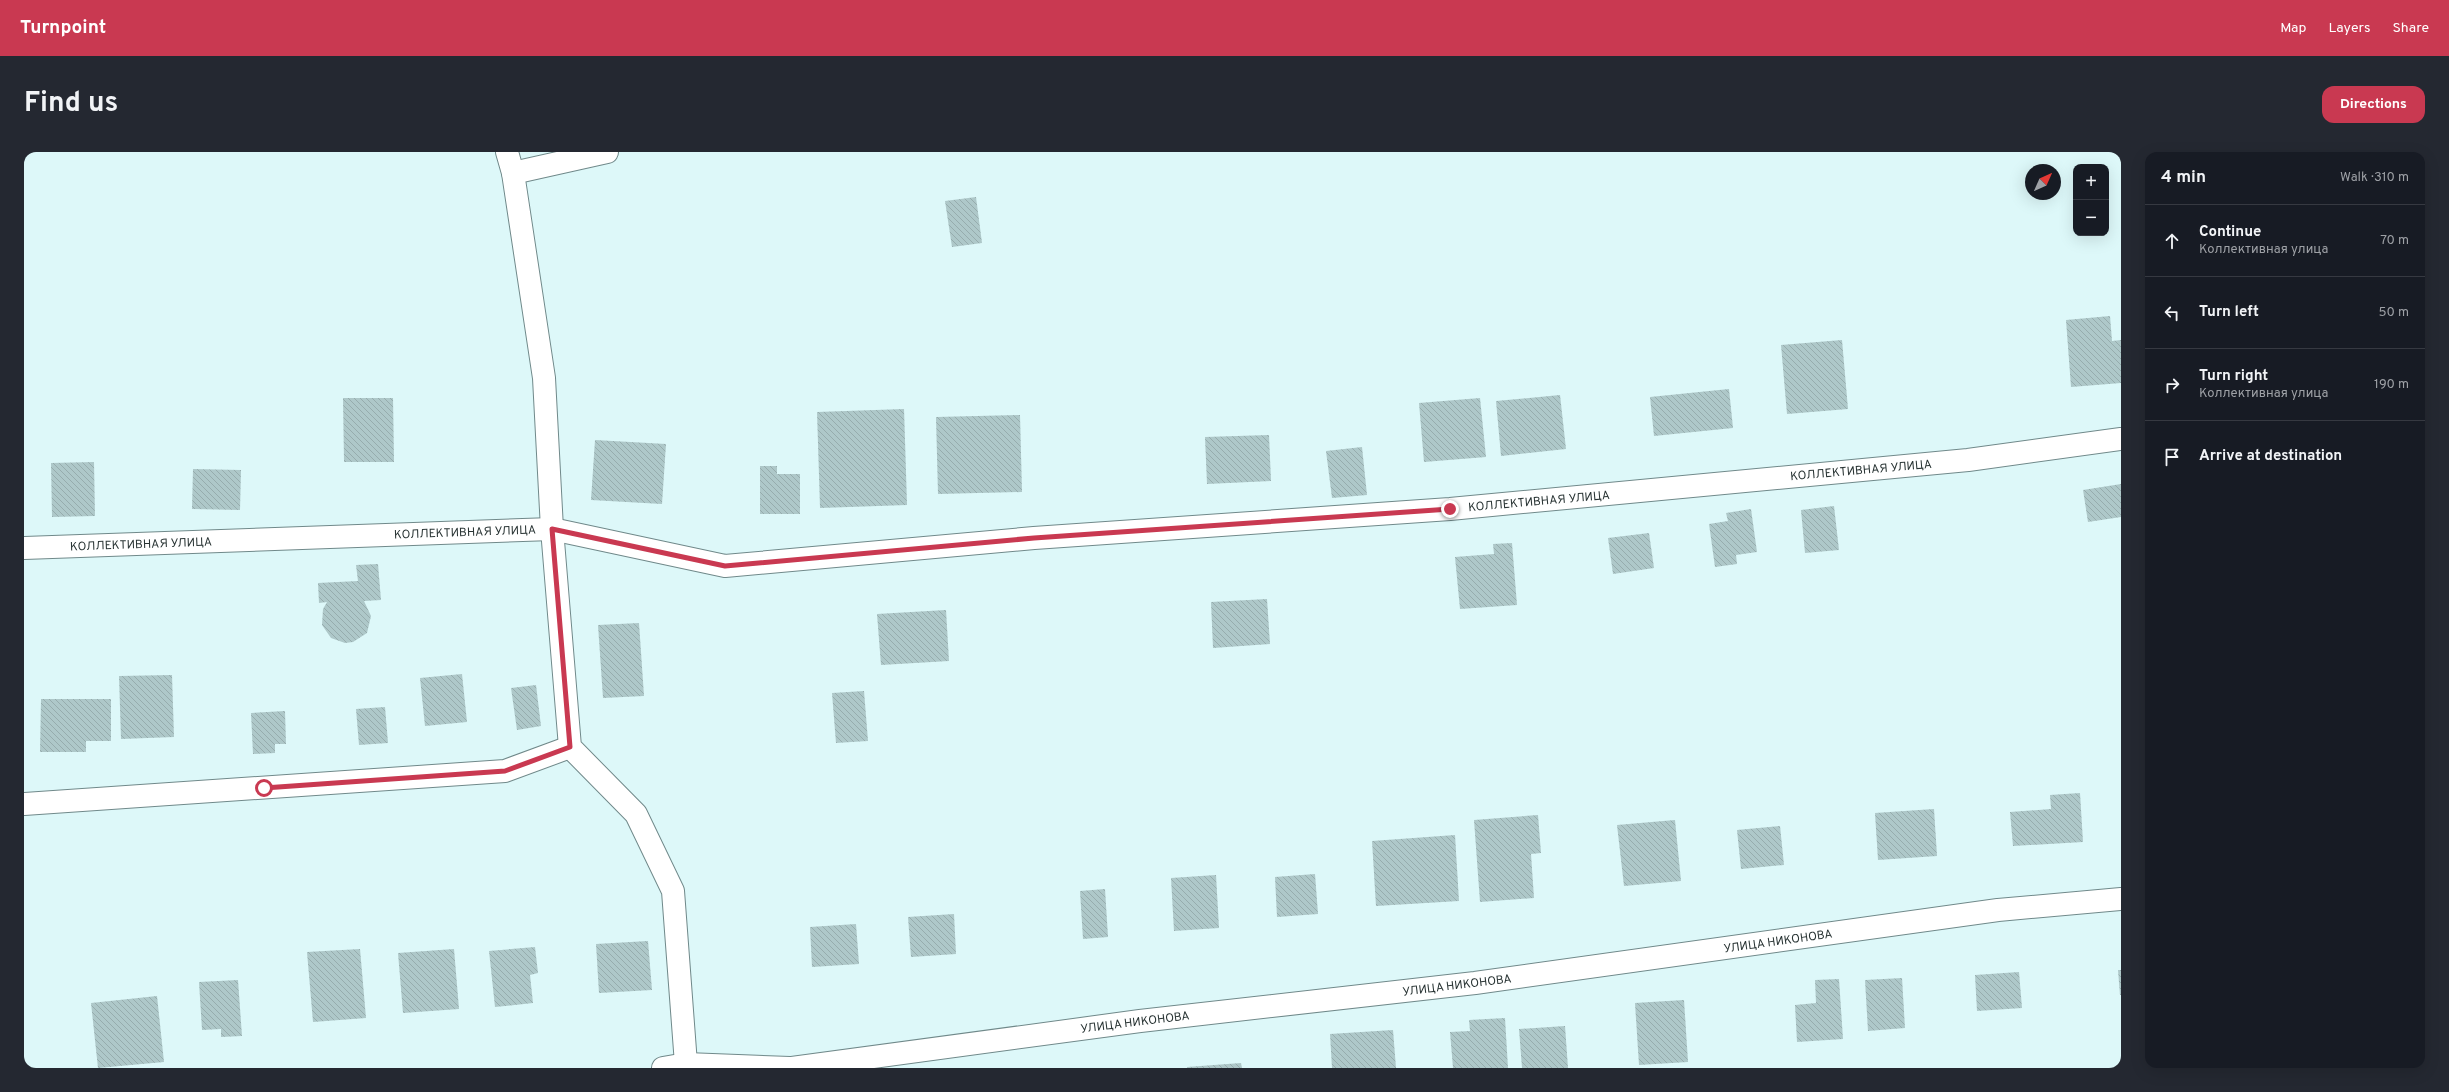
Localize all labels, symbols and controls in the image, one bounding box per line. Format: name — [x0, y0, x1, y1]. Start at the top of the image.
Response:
text: Turnpoint — [20, 16, 106, 40]
text: Map — [2280, 20, 2306, 37]
text: Layers — [2328, 20, 2370, 37]
text: Share — [2392, 20, 2429, 37]
text: Find us — [24, 86, 118, 122]
button: Directions — [2322, 86, 2425, 123]
north arrow — [2025, 164, 2061, 200]
map controls — [2073, 164, 2109, 236]
button: + — [2073, 164, 2109, 200]
text: 4 min — [2161, 167, 2206, 189]
text: Walk · 310 m — [2340, 170, 2409, 186]
button: − — [2073, 200, 2109, 236]
text: Continue — [2199, 223, 2261, 242]
icon: ahead — [2161, 230, 2183, 252]
text: 70 m — [2380, 233, 2409, 249]
text: Коллективная улица — [2199, 242, 2328, 258]
icon: left — [2161, 302, 2183, 324]
text: Turn left — [2199, 303, 2259, 322]
text: 50 m — [2379, 305, 2409, 321]
text: Turn right — [2199, 367, 2268, 386]
icon: right — [2161, 374, 2183, 396]
text: 190 m — [2374, 377, 2409, 393]
text: Коллективная улица — [2199, 386, 2328, 402]
icon: arrive — [2161, 446, 2183, 468]
text: Arrive at destination — [2199, 447, 2342, 466]
street label: КОЛЛЕКТИВНАЯ УЛИЦА — [1790, 457, 1933, 485]
street label: КОЛЛЕКТИВНАЯ УЛИЦА — [1468, 488, 1611, 516]
route end — [1441, 500, 1459, 518]
street label: КОЛЛЕКТИВНАЯ УЛИЦА — [394, 523, 536, 543]
street label: КОЛЛЕКТИВНАЯ УЛИЦА — [70, 535, 212, 555]
route start — [255, 779, 273, 797]
street label: УЛИЦА НИКОНОВА — [1723, 926, 1834, 958]
street label: УЛИЦА НИКОНОВА — [1402, 971, 1513, 1001]
street label: УЛИЦА НИКОНОВА — [1080, 1008, 1191, 1038]

